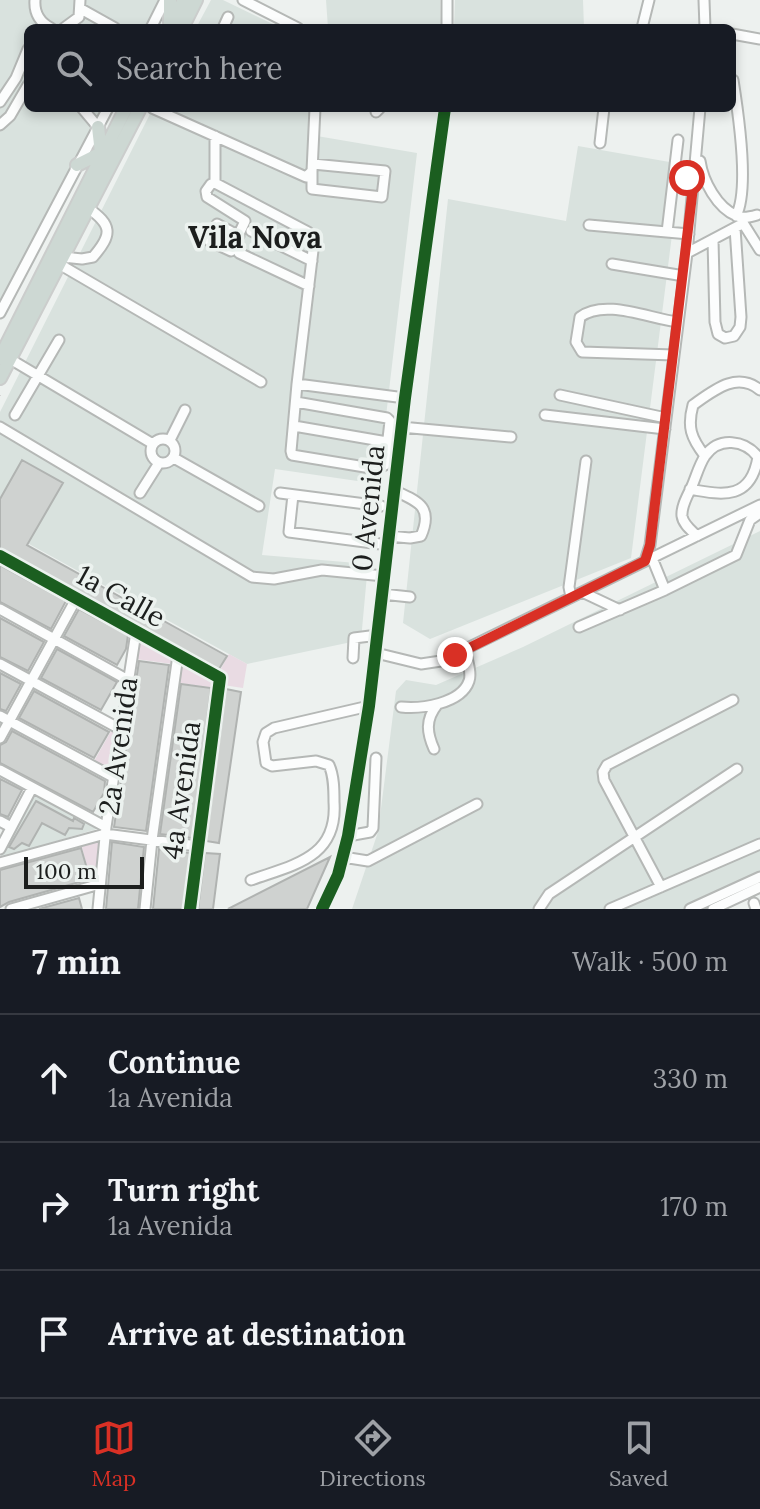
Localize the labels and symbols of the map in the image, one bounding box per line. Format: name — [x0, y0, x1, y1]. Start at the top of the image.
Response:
route start — [669, 160, 705, 196]
district label: Vila Nova — [188, 218, 322, 256]
street label: 0 Avenida — [343, 443, 393, 573]
street label: 1a Calle — [70, 557, 172, 635]
route end — [437, 637, 473, 673]
street label: 2a Avenida — [90, 675, 146, 817]
street label: 4a Avenida — [153, 719, 209, 861]
scale bar — [24, 853, 144, 889]

